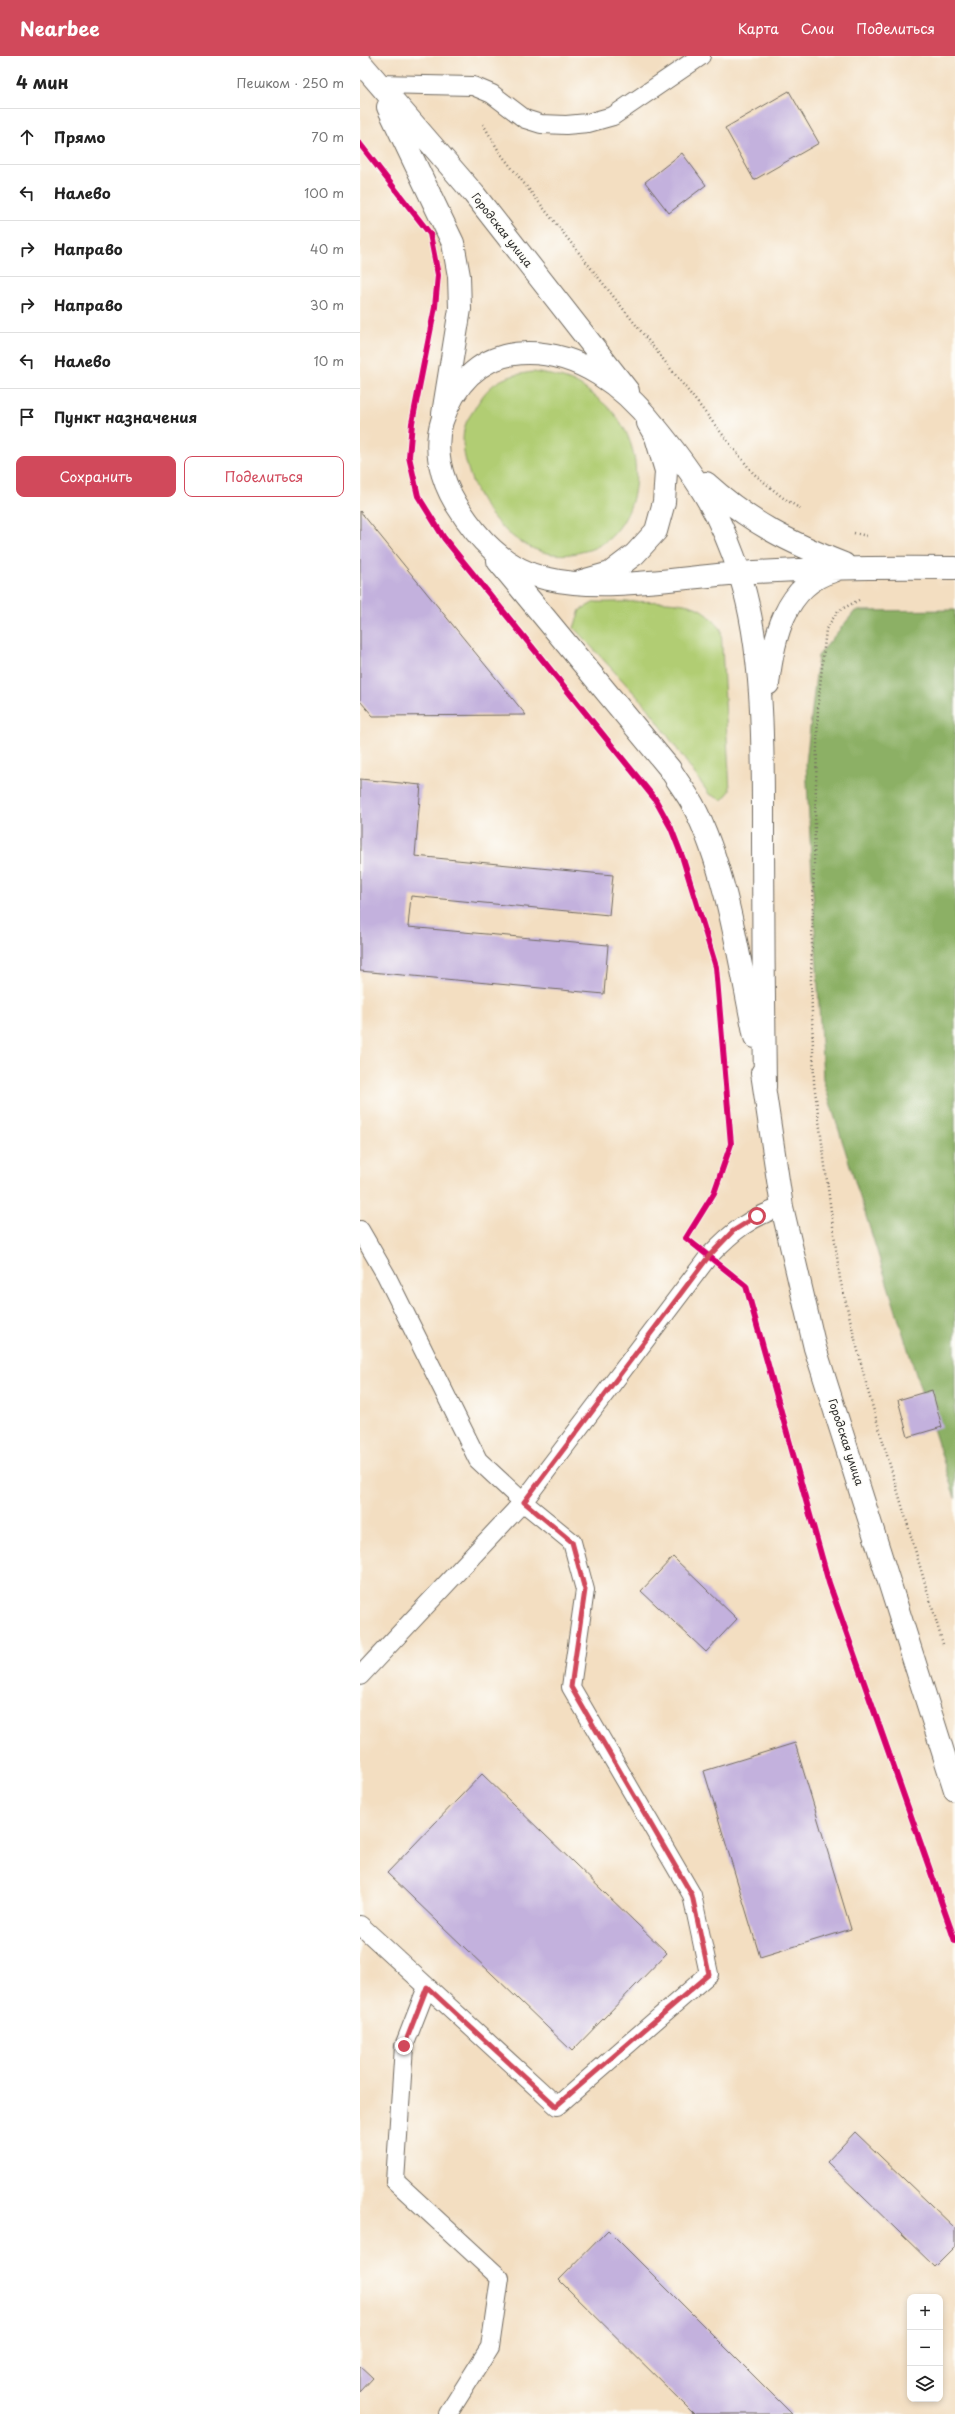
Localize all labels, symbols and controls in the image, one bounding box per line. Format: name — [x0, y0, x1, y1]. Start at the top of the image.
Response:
text: Nearbee — [20, 14, 100, 42]
text: Карта — [738, 18, 779, 39]
text: Слои — [801, 18, 834, 39]
text: Поделиться — [856, 18, 935, 39]
text: 4 мин — [16, 69, 69, 95]
text: Пешком · 250 m — [237, 73, 344, 92]
text: Прямо — [54, 125, 105, 148]
icon: ahead — [16, 126, 38, 148]
text: 70 m — [311, 127, 344, 146]
text: Налево — [54, 181, 111, 204]
icon: left — [16, 182, 38, 204]
text: 100 m — [304, 183, 344, 202]
street label: Городская улица — [468, 189, 537, 271]
text: Направо — [54, 237, 123, 260]
icon: right — [16, 238, 38, 260]
text: 40 m — [310, 239, 344, 258]
text: Направо — [54, 293, 123, 316]
icon: right — [16, 294, 38, 316]
text: 30 m — [310, 295, 344, 314]
text: Налево — [54, 349, 111, 372]
icon: left — [16, 350, 38, 372]
text: 10 m — [314, 351, 344, 370]
text: Пункт назначения — [54, 405, 197, 428]
icon: arrive — [16, 406, 38, 428]
button: Сохранить — [16, 456, 176, 497]
button: Поделиться — [184, 456, 344, 497]
route start — [748, 1207, 766, 1225]
street label: Городская улица — [824, 1396, 869, 1488]
route end — [395, 2037, 413, 2055]
map controls — [907, 2294, 943, 2402]
button: + — [907, 2294, 943, 2330]
button: − — [907, 2330, 943, 2366]
button: layers — [907, 2366, 943, 2402]

